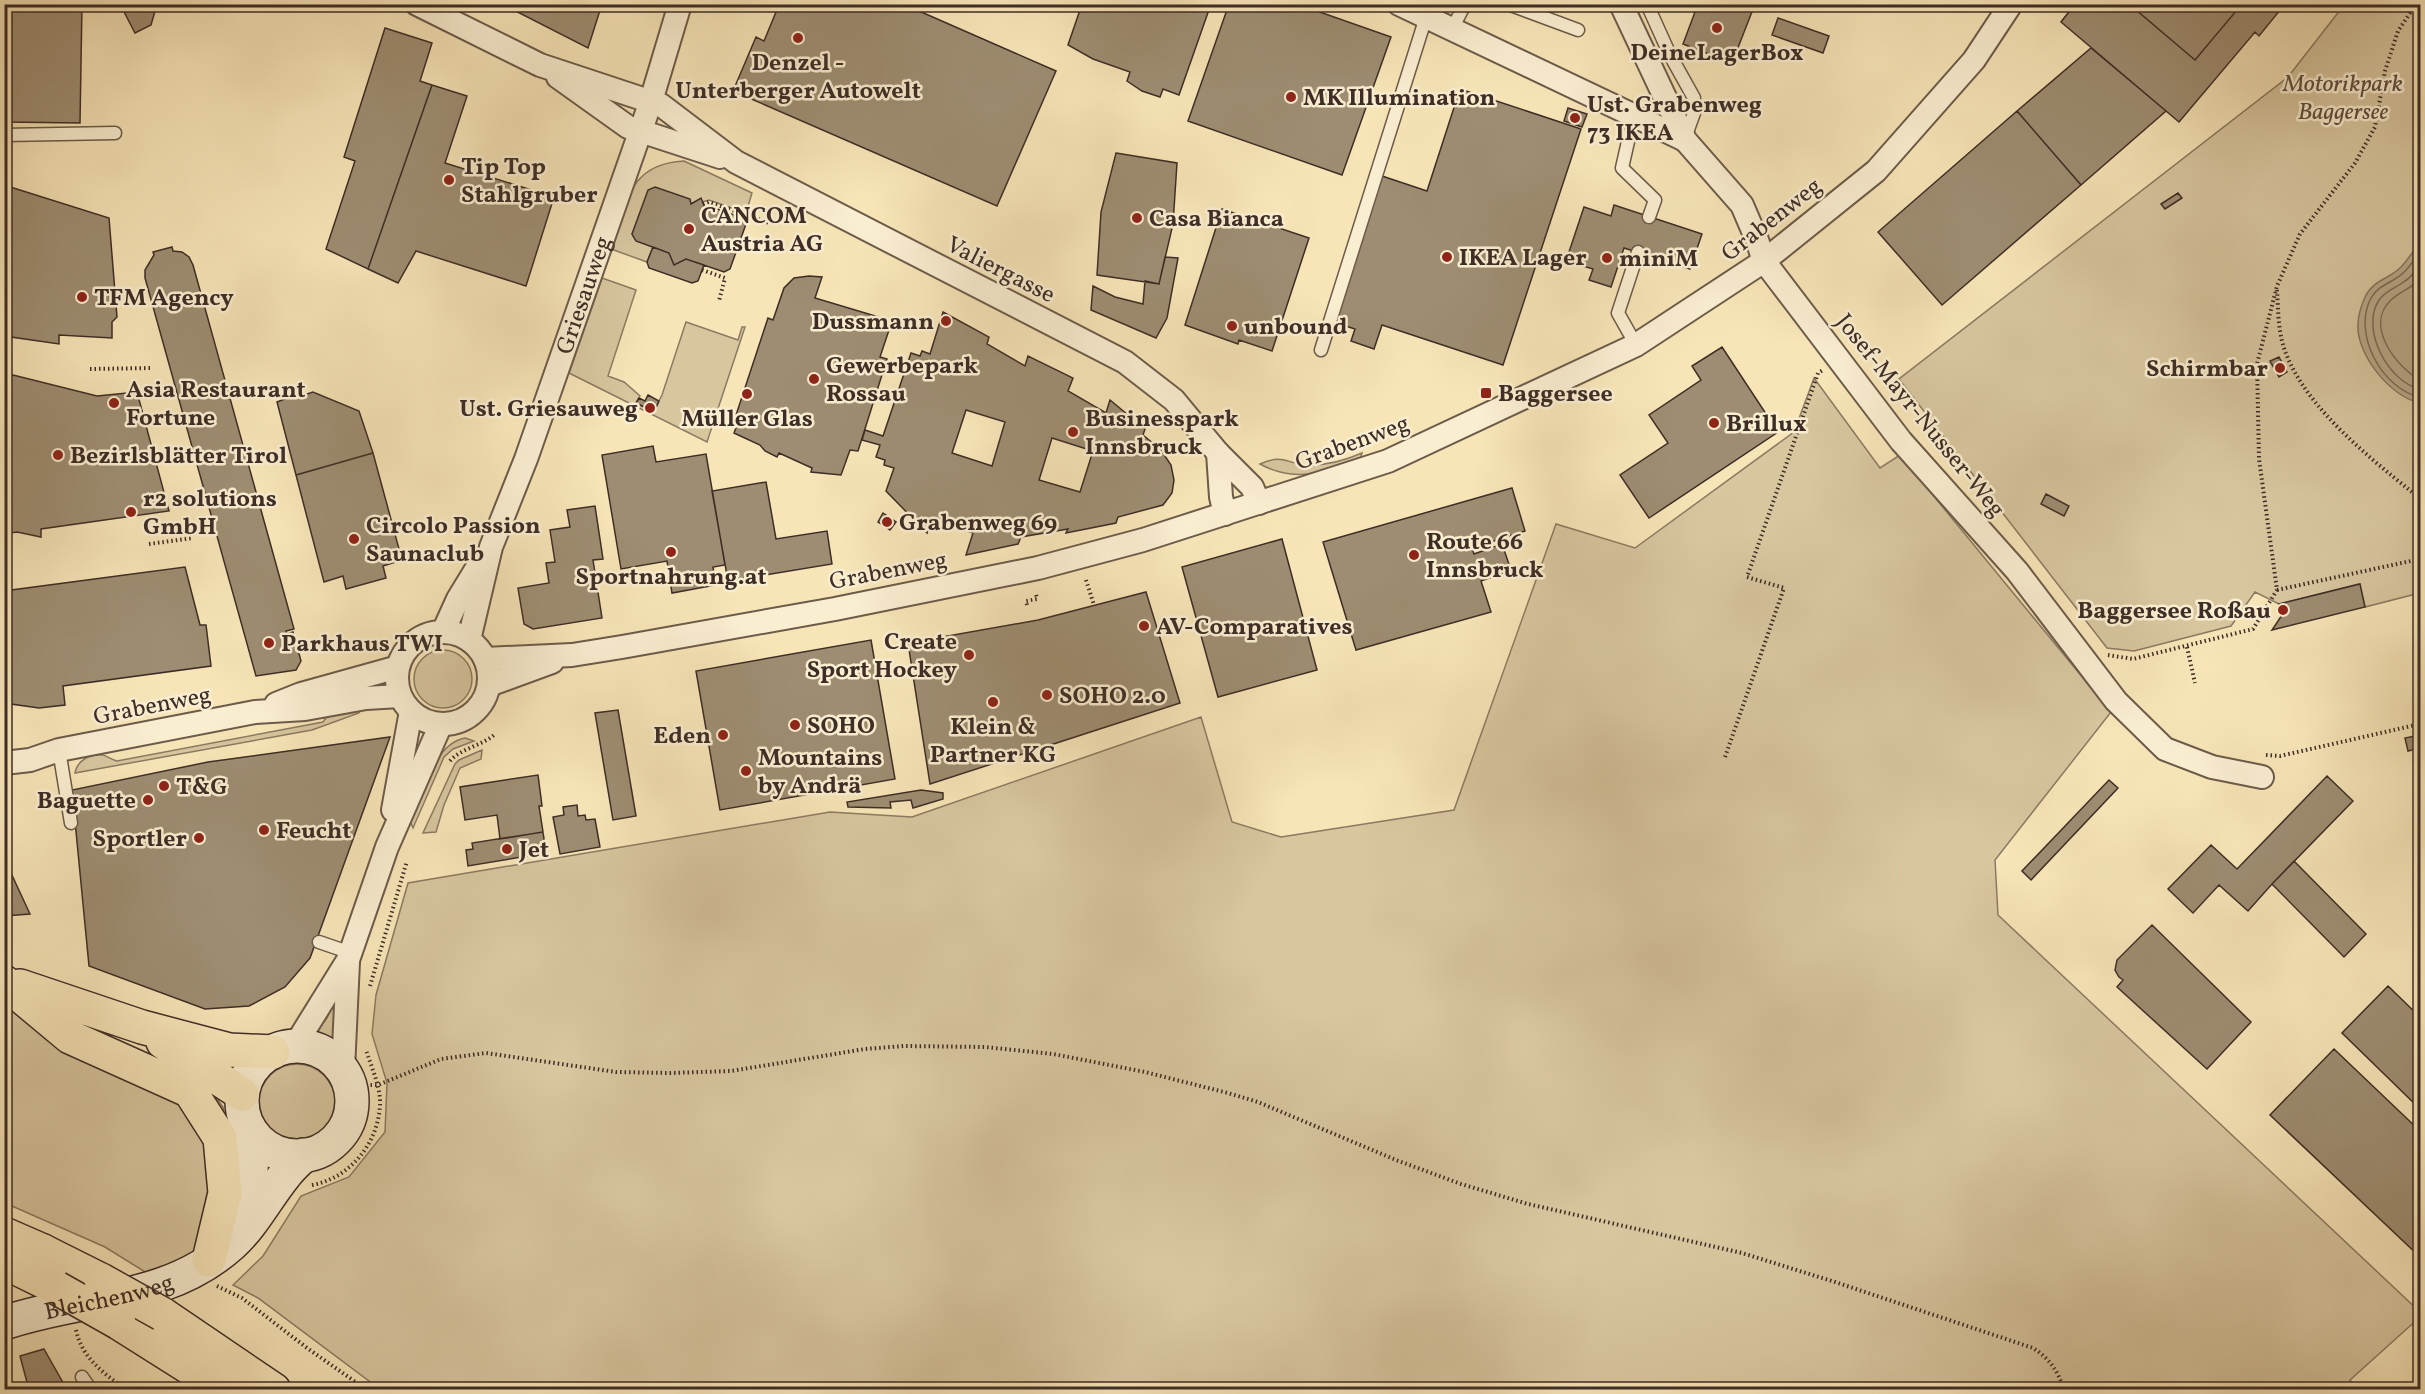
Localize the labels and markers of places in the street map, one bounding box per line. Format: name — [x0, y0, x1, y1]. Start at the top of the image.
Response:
marker: DeineLagerBox — [1710, 21, 1724, 35]
marker: Denzel - Unterberger Autowelt — [791, 31, 805, 45]
place label: DeineLagerBox — [1630, 37, 1804, 71]
place label: Denzel - Unterberger Autowelt — [675, 47, 921, 109]
place label: MK Illumination — [1303, 82, 1496, 116]
place label: Ust. Grabenweg 73 IKEA — [1587, 89, 1762, 151]
marker: MK Illumination — [1284, 90, 1298, 104]
marker: Ust. Grabenweg 73 IKEA — [1568, 111, 1582, 125]
place label: Tip Top Stahlgruber — [461, 151, 598, 213]
marker: Tip Top Stahlgruber — [442, 173, 456, 187]
place label: CANCOM Austria AG — [701, 200, 823, 262]
place label: Casa Bianca — [1149, 203, 1284, 237]
marker: Casa Bianca — [1130, 211, 1144, 225]
marker: CANCOM Austria AG — [682, 222, 696, 236]
place label: IKEA Lager — [1459, 242, 1587, 276]
place label: miniM — [1619, 243, 1698, 277]
marker: IKEA Lager — [1440, 250, 1454, 264]
marker: miniM — [1600, 251, 1614, 265]
place label: TFM Agency — [94, 282, 234, 316]
marker: TFM Agency — [75, 290, 89, 304]
place label: Dussmann — [812, 306, 934, 340]
place label: unbound — [1244, 311, 1348, 345]
marker: Dussmann — [939, 314, 953, 328]
marker: unbound — [1225, 319, 1239, 333]
place label: Gewerbepark Rossau — [826, 350, 979, 412]
place label: Schirmbar — [2146, 353, 2268, 387]
marker: Schirmbar — [2273, 361, 2287, 375]
marker: Gewerbepark Rossau — [807, 372, 821, 386]
place label: Asia Restaurant Fortune — [126, 374, 306, 436]
place label: Baggersee — [1498, 378, 1613, 412]
marker: Baggersee — [1479, 386, 1493, 400]
marker: Müller Glas — [740, 387, 754, 401]
place label: Ust. Griesauweg — [459, 393, 638, 427]
marker: Asia Restaurant Fortune — [107, 396, 121, 410]
marker: Ust. Griesauweg — [643, 401, 657, 415]
place label: Müller Glas — [681, 403, 813, 437]
place label: Businesspark Innsbruck — [1085, 403, 1239, 465]
place label: Brillux — [1726, 408, 1807, 442]
marker: Brillux — [1707, 416, 1721, 430]
marker: Businesspark Innsbruck — [1066, 425, 1080, 439]
place label: Bezirlsblätter Tirol — [70, 440, 287, 474]
marker: Bezirlsblätter Tirol — [51, 448, 65, 462]
place label: r2 solutions GmbH — [143, 483, 277, 545]
marker: r2 solutions GmbH — [124, 505, 138, 519]
place label: Grabenweg 69 — [899, 507, 1057, 541]
place label: Circolo Passion Saunaclub — [366, 510, 541, 572]
marker: Grabenweg 69 — [880, 515, 894, 529]
place label: Route 66 Innsbruck — [1426, 526, 1544, 588]
marker: Circolo Passion Saunaclub — [347, 532, 361, 546]
marker: Sportnahrung.at — [664, 545, 678, 559]
marker: Route 66 Innsbruck — [1407, 548, 1421, 562]
place label: Sportnahrung.at — [576, 561, 766, 595]
place label: Baggersee Roßau — [2077, 595, 2271, 629]
marker: Baggersee Roßau — [2276, 603, 2290, 617]
place label: AV-Comparatives — [1156, 611, 1353, 645]
marker: AV-Comparatives — [1137, 619, 1151, 633]
place label: Create Sport Hockey — [807, 626, 958, 688]
place label: Parkhaus TWI — [281, 628, 443, 662]
marker: Parkhaus TWI — [262, 636, 276, 650]
marker: Create Sport Hockey — [962, 648, 976, 662]
place label: SOHO 2.0 — [1059, 680, 1166, 714]
marker: SOHO 2.0 — [1040, 688, 1054, 702]
marker: Klein & Partner KG — [986, 695, 1000, 709]
place label: SOHO — [807, 710, 875, 744]
place label: Klein & Partner KG — [930, 711, 1056, 773]
marker: SOHO — [788, 718, 802, 732]
place label: Eden — [653, 720, 711, 754]
marker: Eden — [716, 728, 730, 742]
place label: Mountains by Andrä — [758, 742, 882, 804]
marker: Mountains by Andrä — [739, 764, 753, 778]
place label: T&G — [176, 771, 227, 805]
marker: T&G — [157, 779, 171, 793]
place label: Baguette — [37, 785, 136, 819]
marker: Baguette — [141, 793, 155, 807]
place label: Feucht — [276, 815, 351, 849]
place label: Sportler — [93, 823, 187, 857]
marker: Feucht — [257, 823, 271, 837]
marker: Sportler — [192, 831, 206, 845]
place label: Jet — [518, 834, 549, 868]
marker: Jet — [500, 842, 514, 856]

